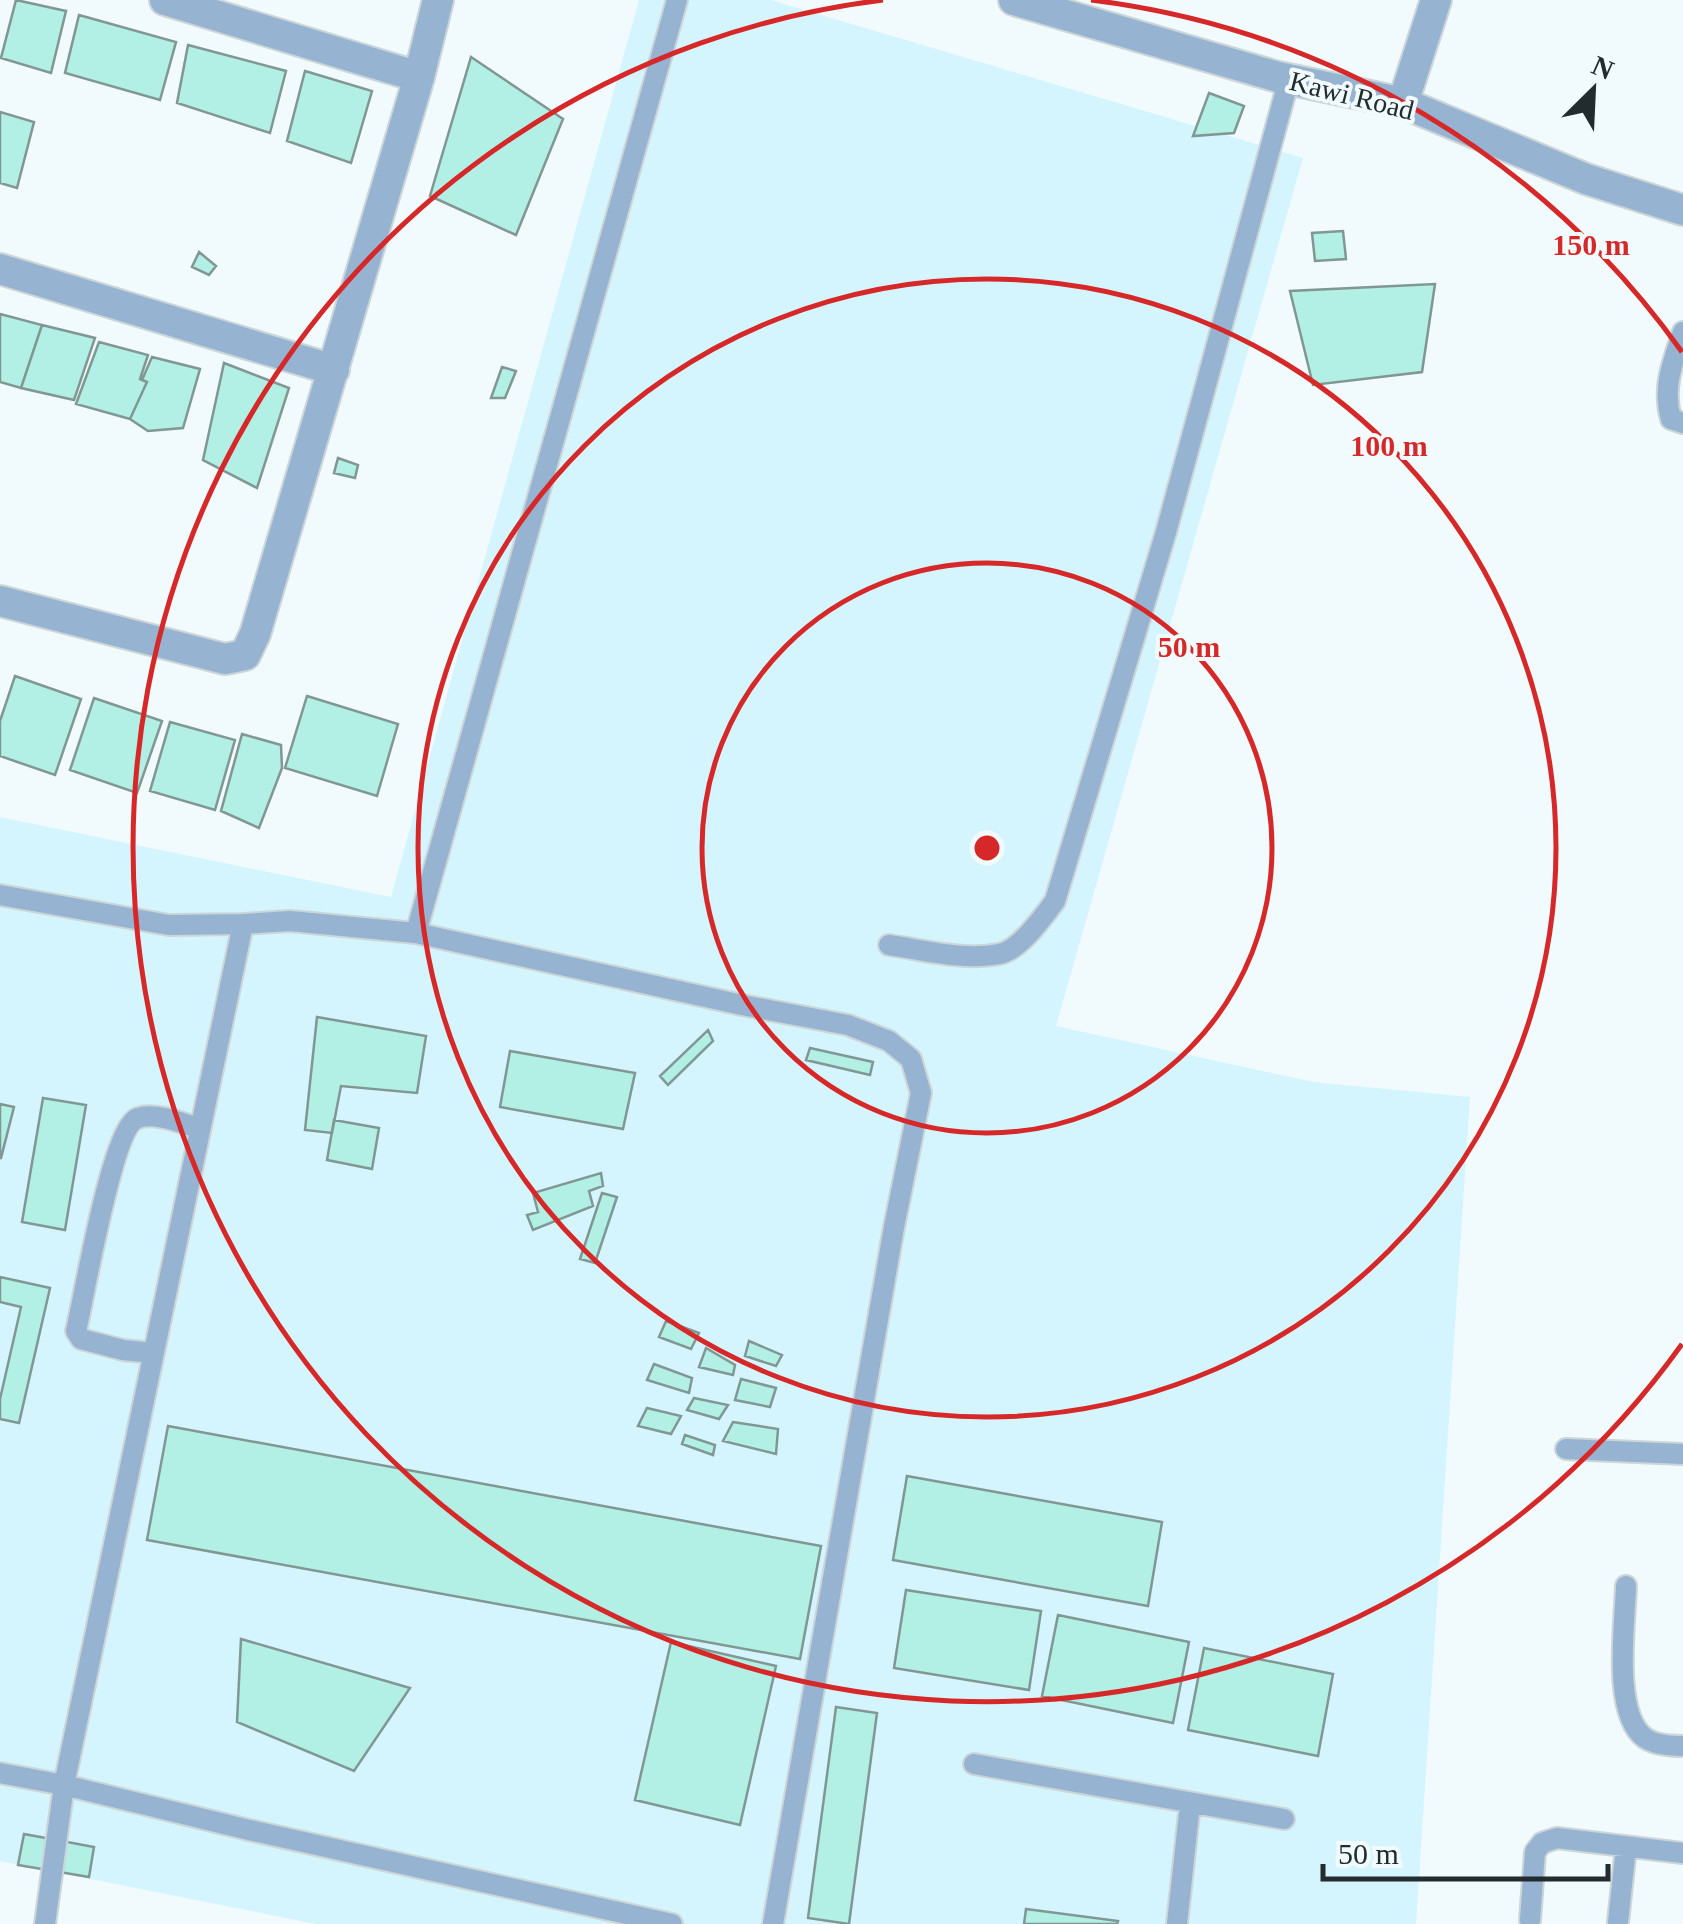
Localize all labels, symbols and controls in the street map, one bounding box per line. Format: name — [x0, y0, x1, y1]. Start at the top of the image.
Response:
north arrow — [1543, 40, 1643, 140]
text: N — [1587, 49, 1619, 86]
street label: Kawi Road — [1287, 65, 1417, 126]
text: 150 m — [1552, 228, 1630, 261]
text: 100 m — [1350, 429, 1428, 462]
text: 50 m — [1158, 630, 1220, 663]
centre of rings — [969, 830, 1005, 866]
scale bar — [1323, 1819, 1608, 1881]
text: 50 m — [1338, 1837, 1399, 1870]

